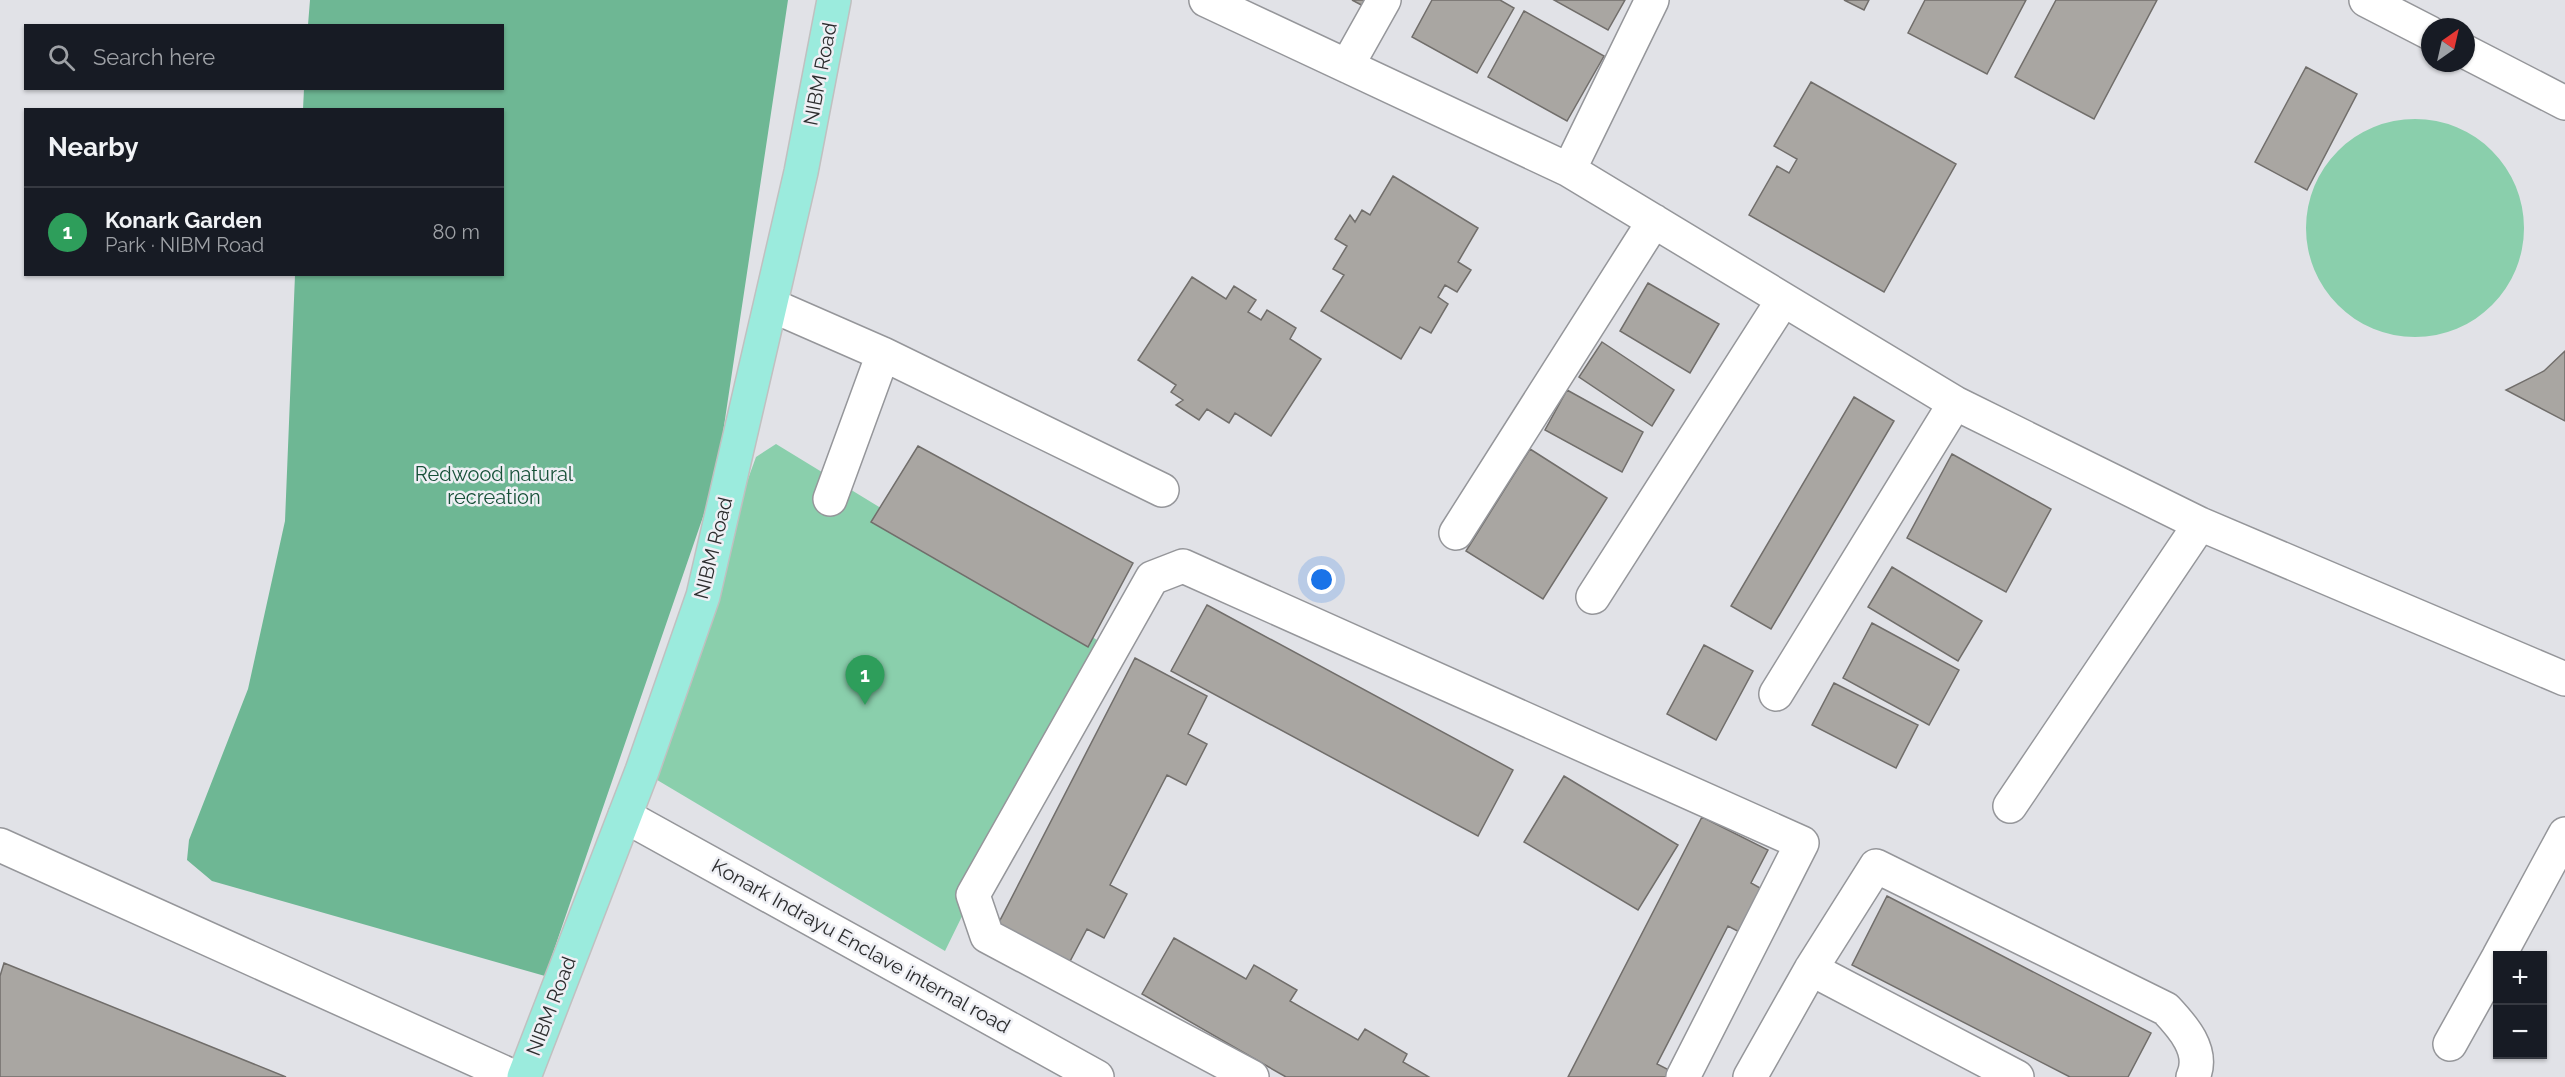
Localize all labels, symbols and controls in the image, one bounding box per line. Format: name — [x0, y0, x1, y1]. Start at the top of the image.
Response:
north arrow — [2421, 18, 2475, 72]
street label: NIBM Road — [798, 20, 842, 128]
search box — [24, 24, 504, 90]
icon: search — [45, 41, 78, 74]
text: Search here — [93, 44, 215, 70]
text: Nearby — [48, 132, 138, 162]
text: Konark Garden — [105, 207, 262, 233]
text: 1 — [63, 220, 72, 244]
text: 80 m — [432, 220, 480, 244]
text: Park · NIBM Road — [105, 233, 264, 257]
park label: Redwood natural recreation — [415, 462, 574, 509]
street label: NIBM Road — [689, 494, 737, 602]
your location — [1307, 565, 1336, 594]
pin: 1 — [846, 656, 884, 705]
street label: Konark Indrayu Enclave internal road — [708, 854, 1014, 1038]
map controls — [2493, 951, 2547, 1059]
button: + — [2493, 951, 2547, 1005]
street label: NIBM Road — [521, 953, 581, 1059]
button: − — [2493, 1005, 2547, 1059]

